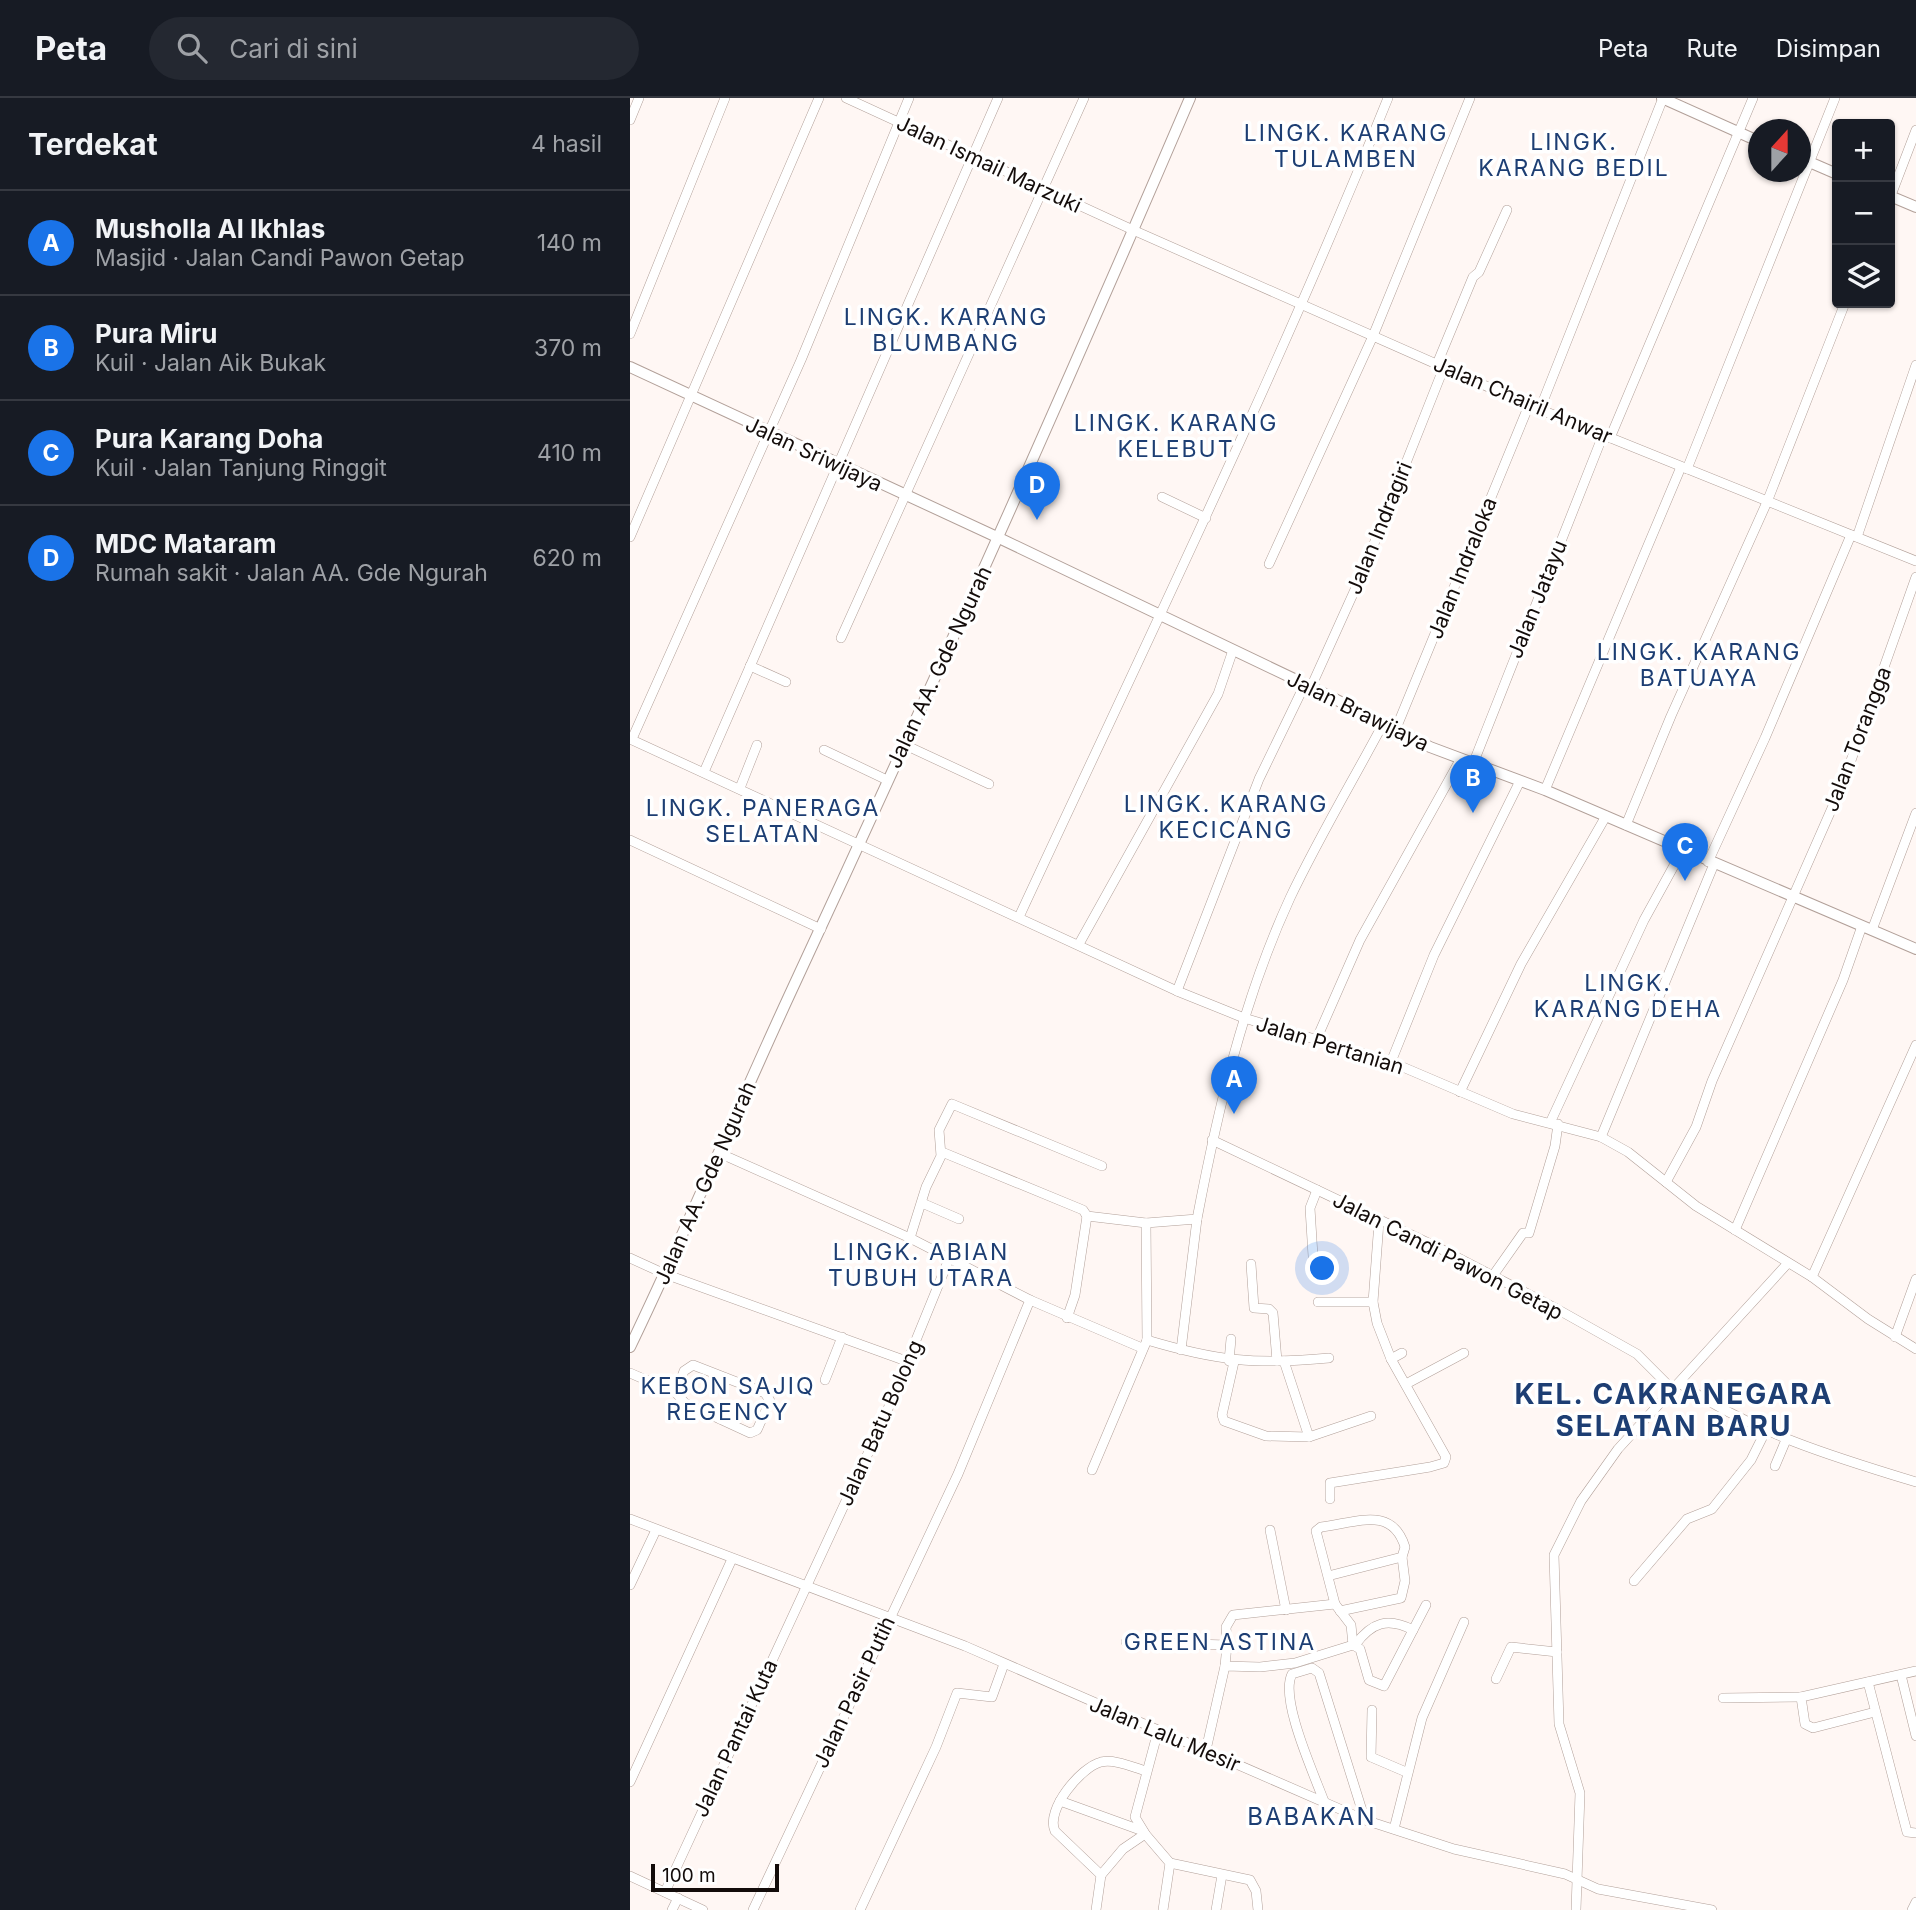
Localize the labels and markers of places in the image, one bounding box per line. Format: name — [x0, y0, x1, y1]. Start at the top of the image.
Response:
pin: D — [1014, 462, 1060, 520]
pin: B — [1450, 755, 1496, 813]
pin: C — [1662, 823, 1708, 881]
pin: A — [1211, 1056, 1257, 1114]

